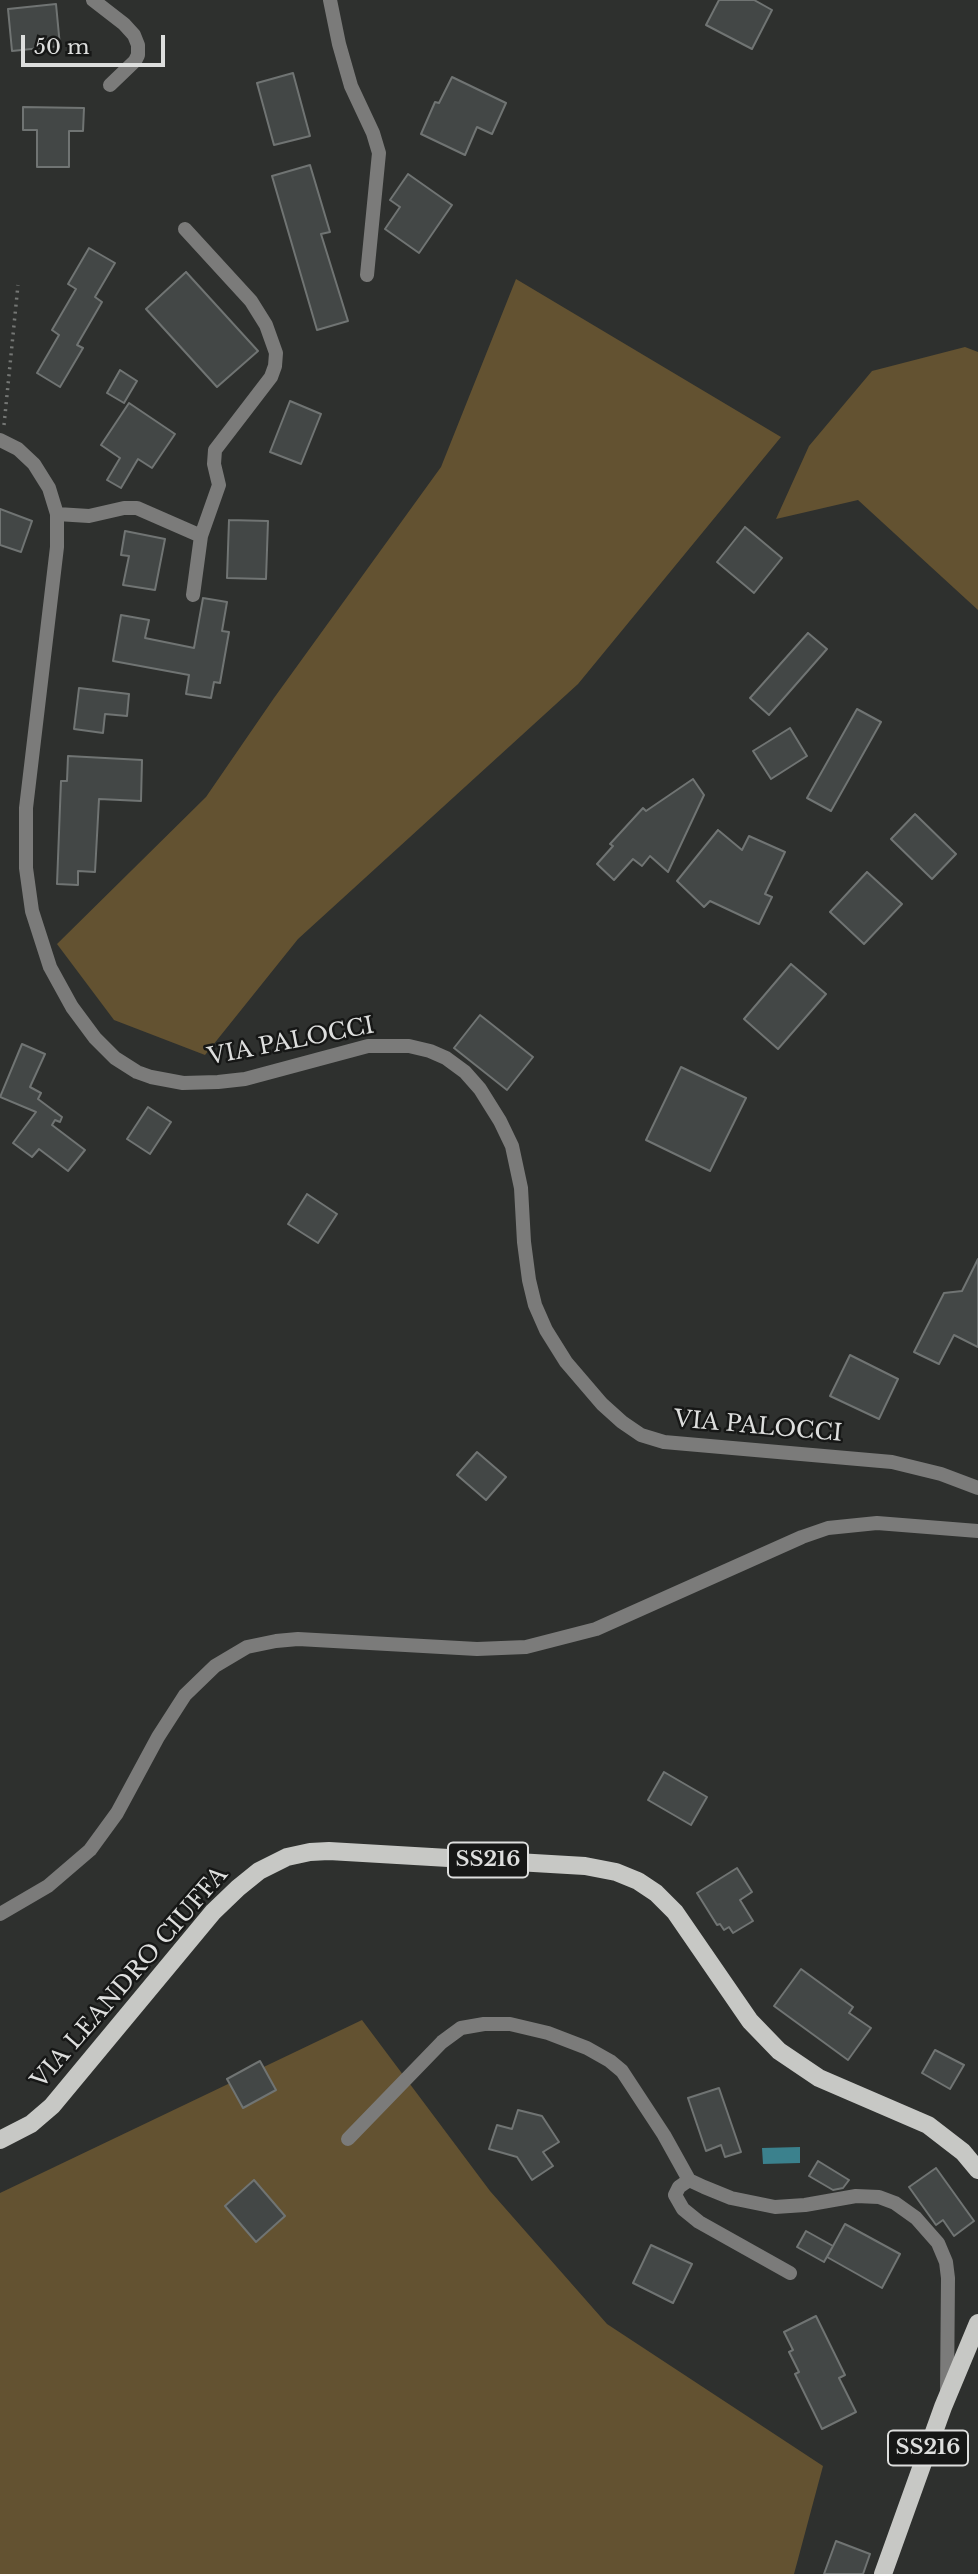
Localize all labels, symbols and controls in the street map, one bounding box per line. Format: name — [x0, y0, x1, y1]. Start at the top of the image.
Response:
scale bar — [24, 21, 168, 65]
text: 50 m — [34, 34, 89, 60]
street label: VIA PALOCCI — [205, 1012, 377, 1072]
street label: VIA PALOCCI — [673, 1406, 843, 1448]
road number: SS216 — [448, 1842, 528, 1878]
street label: VIA LEANDRO CIUFFA — [26, 1861, 234, 2095]
road number: SS216 — [888, 2430, 968, 2466]

